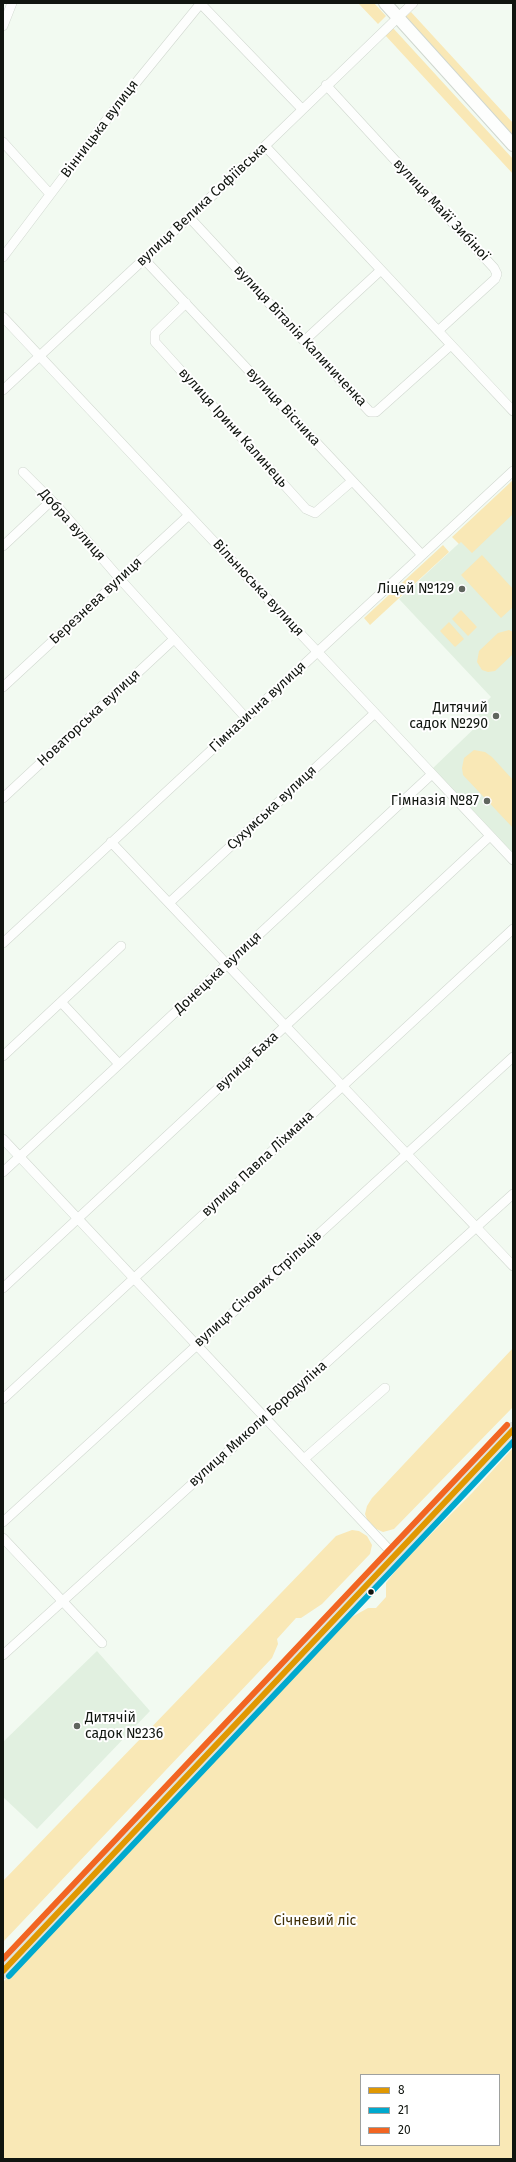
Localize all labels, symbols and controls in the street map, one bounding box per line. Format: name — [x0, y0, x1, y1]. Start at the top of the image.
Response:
street label: Вінницька вулиця — [58, 77, 142, 181]
street label: вулиця Велика Софіївська — [133, 140, 271, 270]
street label: вулиця Майї Зибіної — [389, 156, 493, 264]
street label: вулиця Віталія Калиниченка — [230, 262, 370, 410]
street label: вулиця Вісника — [242, 364, 324, 450]
street label: вулиця Ірини Калинець — [175, 365, 291, 491]
street label: Добра вулиця — [35, 486, 109, 564]
street label: Вільнюська вулиця — [209, 536, 307, 640]
street label: Березнева вулиця — [46, 554, 146, 648]
place label: Ліцей №129 — [377, 581, 454, 597]
marker: Ліцей №129 — [457, 584, 467, 594]
street label: Гімназична вулиця — [206, 658, 310, 756]
street label: Новаторська вулиця — [34, 666, 144, 770]
place label: Дитячий садок №290 — [409, 700, 488, 732]
marker: Дитячий садок №290 — [491, 711, 501, 721]
street label: Сухумська вулиця — [224, 762, 320, 854]
place label: Гімназія №87 — [391, 793, 479, 809]
marker: Гімназія №87 — [482, 796, 492, 806]
street label: Донецька вулиця — [171, 928, 265, 1018]
street label: вулиця Баха — [212, 1028, 282, 1096]
street label: вулиця Павла Ліхмана — [198, 1108, 318, 1220]
street label: вулиця Січових Стрільців — [191, 1227, 325, 1351]
street label: вулиця Миколи Бородуліна — [185, 1357, 331, 1491]
unlabelled marker — [366, 1587, 376, 1597]
place label: Дитячій садок №236 — [85, 1710, 163, 1742]
marker: Дитячій садок №236 — [72, 1721, 82, 1731]
park label: Січневий ліс — [274, 1913, 356, 1929]
legend — [360, 2074, 500, 2146]
text: 8 — [398, 2083, 405, 2097]
text: 21 — [398, 2103, 409, 2117]
text: 20 — [398, 2123, 411, 2137]

